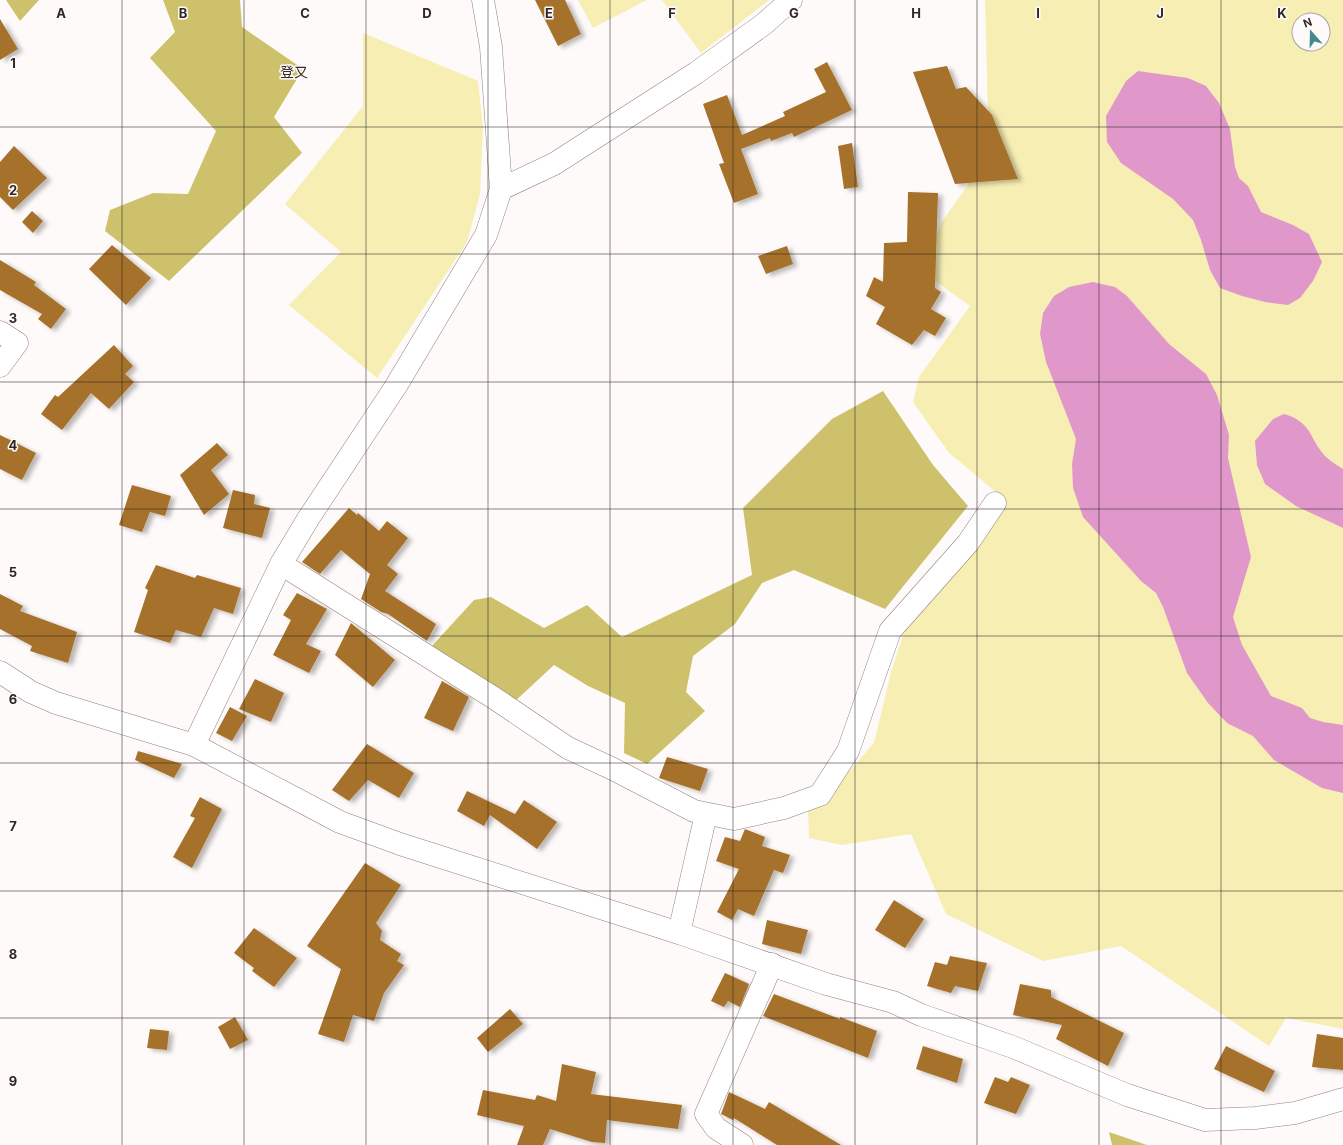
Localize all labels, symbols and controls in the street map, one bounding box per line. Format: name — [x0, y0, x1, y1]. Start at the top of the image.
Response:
text: A — [56, 5, 66, 21]
text: B — [179, 5, 188, 21]
text: C — [300, 5, 310, 21]
text: D — [422, 5, 432, 21]
text: E — [545, 5, 553, 21]
text: F — [668, 5, 676, 21]
text: G — [789, 5, 799, 21]
text: H — [911, 5, 921, 21]
text: I — [1036, 5, 1040, 21]
text: J — [1156, 5, 1164, 21]
text: K — [1277, 5, 1287, 21]
north arrow — [1291, 12, 1331, 52]
text: N — [1301, 15, 1314, 31]
text: 1 — [10, 55, 16, 71]
district label: 登又 — [280, 63, 308, 80]
text: 2 — [9, 182, 17, 198]
text: 3 — [9, 310, 17, 326]
text: 4 — [9, 437, 18, 453]
text: 5 — [9, 564, 17, 580]
text: 6 — [9, 691, 17, 707]
text: 7 — [9, 818, 17, 834]
text: 8 — [9, 946, 17, 962]
text: 9 — [9, 1073, 17, 1089]

